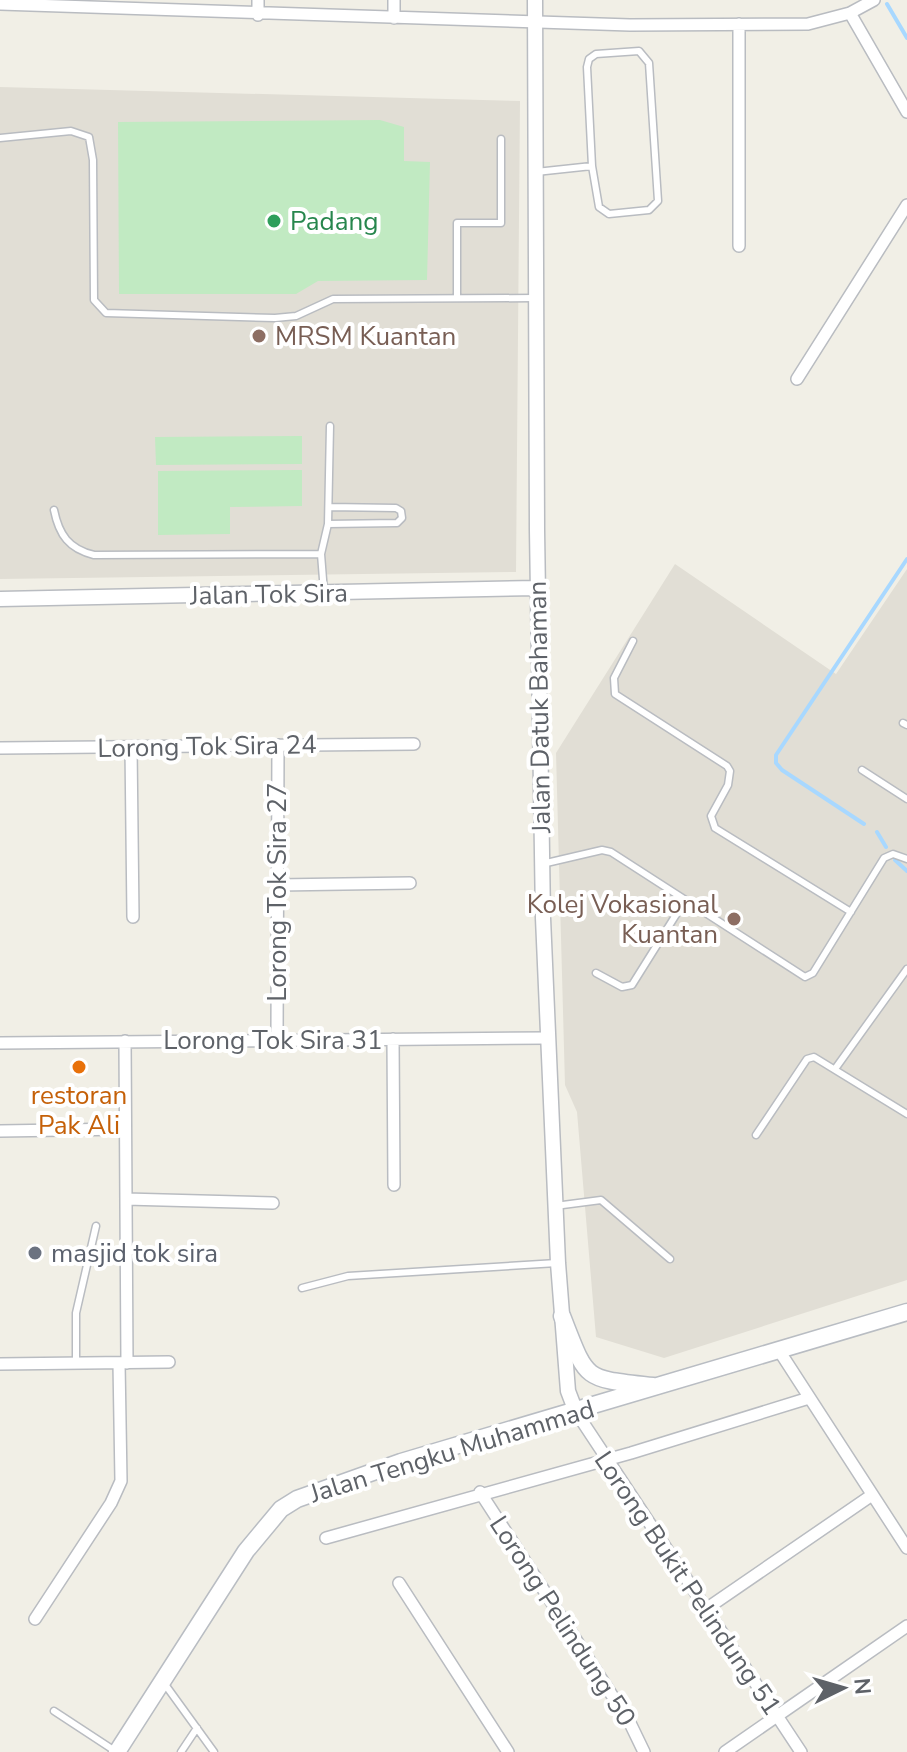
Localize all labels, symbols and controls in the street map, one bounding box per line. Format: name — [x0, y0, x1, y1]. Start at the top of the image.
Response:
place label: Padang — [290, 204, 379, 239]
marker: Padang — [265, 212, 283, 230]
place label: MRSM Kuantan — [275, 319, 456, 354]
marker: MRSM Kuantan — [250, 327, 268, 345]
street label: Jalan Tok Sira — [189, 576, 348, 613]
street label: Jalan Datuk Bahaman — [520, 581, 559, 834]
street label: Lorong Tok Sira 24 — [97, 727, 317, 766]
street label: Lorong Tok Sira 27 — [260, 782, 295, 1002]
place label: Kolej Vokasional Kuantan — [527, 887, 718, 952]
marker: Kolej Vokasional Kuantan — [725, 910, 743, 928]
street label: Lorong Tok Sira 31 — [163, 1023, 383, 1058]
marker: restoran Pak Ali — [70, 1058, 88, 1076]
place label: restoran Pak Ali — [31, 1078, 127, 1143]
place label: masjid tok sira — [51, 1236, 218, 1271]
marker: masjid tok sira — [26, 1244, 44, 1262]
street label: Jalan Tengku Muhammad — [305, 1392, 599, 1512]
street label: Lorong Bukit Pelindung 51 — [586, 1444, 789, 1722]
street label: Lorong Pelindung 50 — [481, 1509, 644, 1733]
north arrow — [803, 1648, 883, 1728]
text: N — [846, 1677, 878, 1696]

